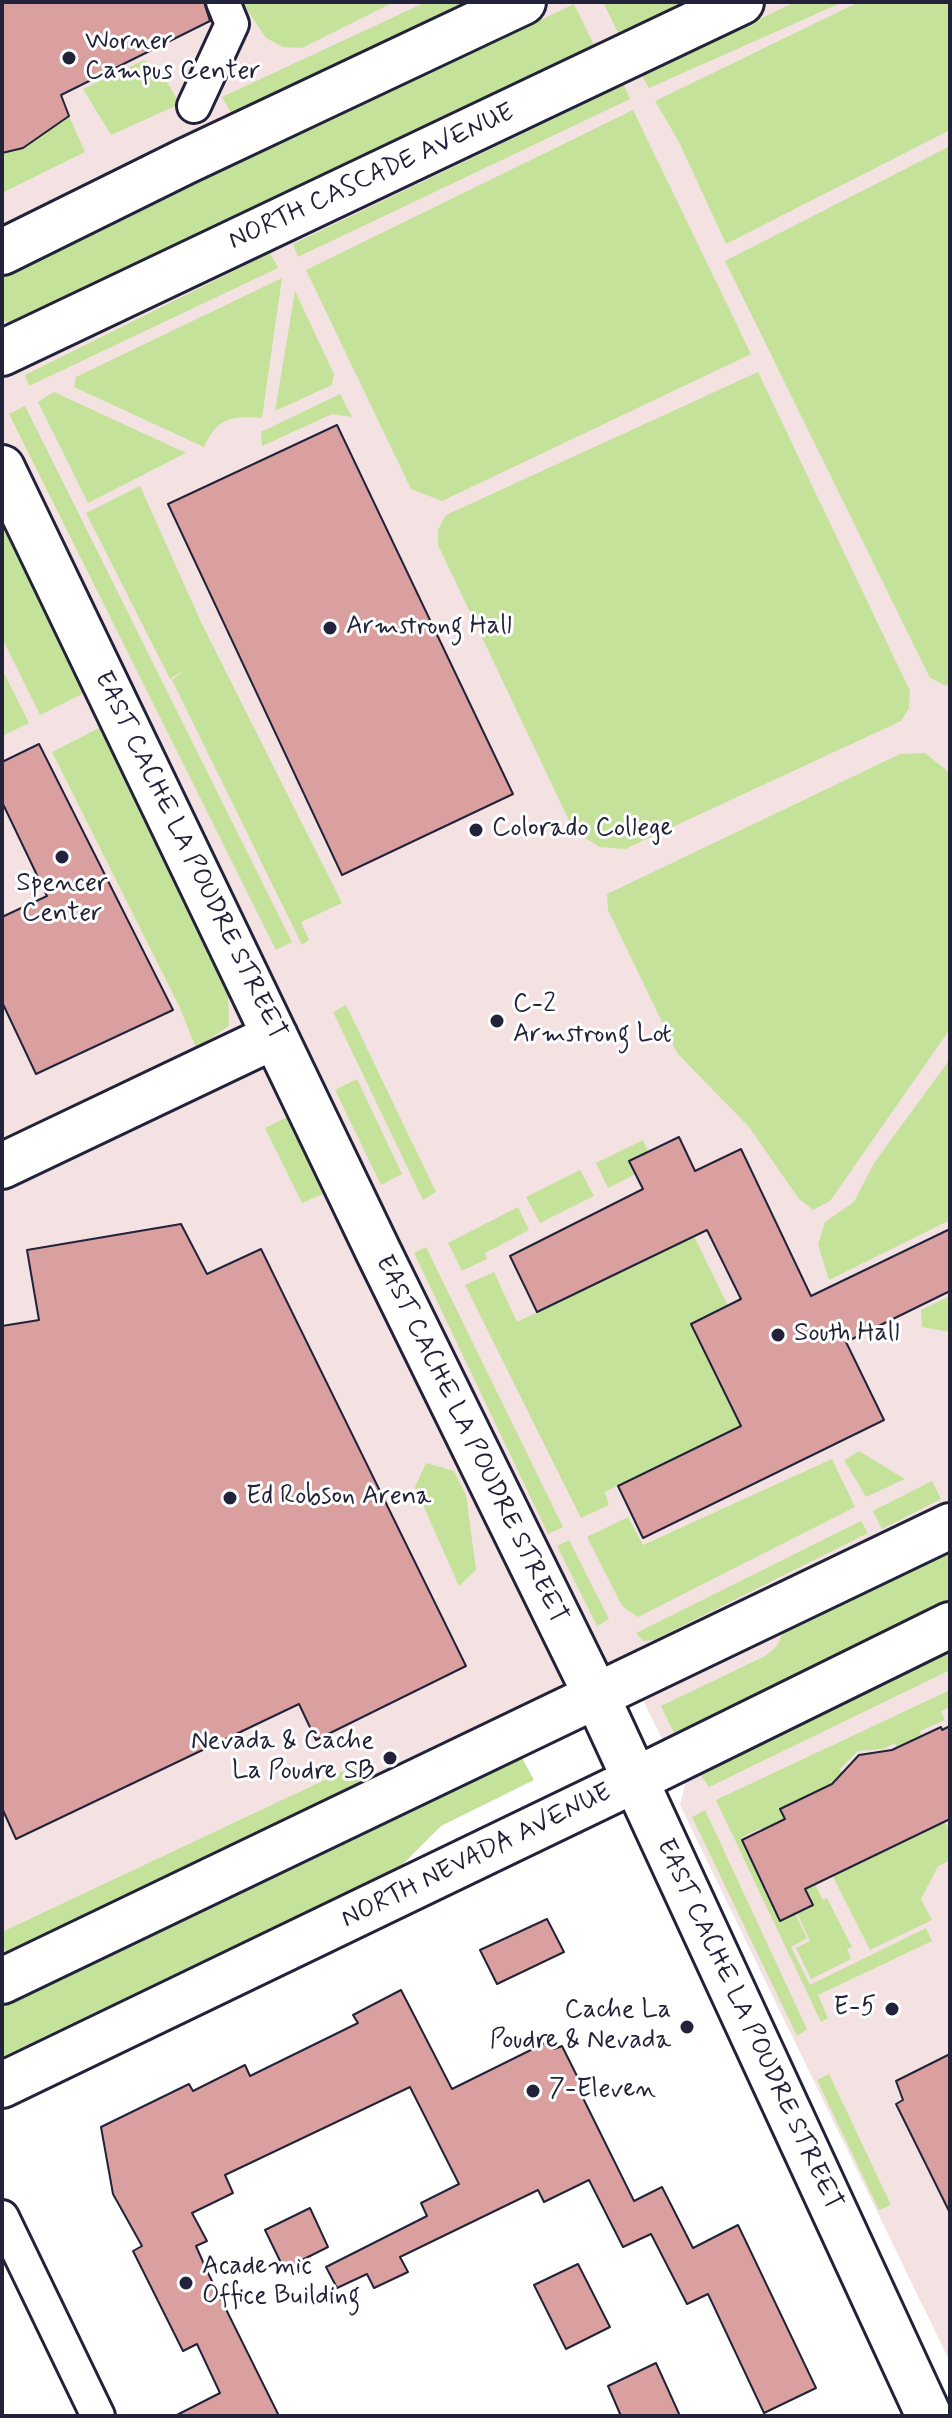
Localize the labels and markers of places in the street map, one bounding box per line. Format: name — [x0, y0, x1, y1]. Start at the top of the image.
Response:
place label: Worner Campus Center — [85, 27, 261, 88]
marker: Worner Campus Center — [60, 49, 78, 67]
place label: Armstrong Hall — [346, 612, 512, 644]
marker: Armstrong Hall — [321, 619, 339, 637]
place label: Colorado College — [492, 814, 673, 846]
marker: Colorado College — [467, 821, 485, 839]
marker: Spencer Center — [53, 848, 71, 866]
place label: Spencer Center — [16, 869, 108, 930]
place label: C-2 Armstrong Lot — [513, 990, 672, 1052]
marker: C-2 Armstrong Lot — [488, 1012, 506, 1030]
place label: South Hall — [794, 1319, 899, 1351]
marker: South Hall — [769, 1326, 787, 1344]
place label: Ed Robson Arena — [246, 1482, 431, 1514]
marker: Ed Robson Arena — [221, 1489, 239, 1507]
place label: Nevada & Cache La Poudre SB — [191, 1727, 374, 1788]
marker: Nevada & Cache La Poudre SB — [381, 1749, 399, 1767]
place label: E-5 — [834, 1993, 876, 2025]
place label: Cache La Poudre & Nevada — [490, 1996, 671, 2058]
marker: E-5 — [883, 2000, 901, 2018]
marker: Cache La Poudre & Nevada — [678, 2018, 696, 2036]
place label: 7-Eleven — [549, 2075, 656, 2107]
marker: 7-Eleven — [524, 2082, 542, 2100]
place label: Academic Office Building — [202, 2252, 360, 2314]
marker: Academic Office Building — [177, 2274, 195, 2292]

